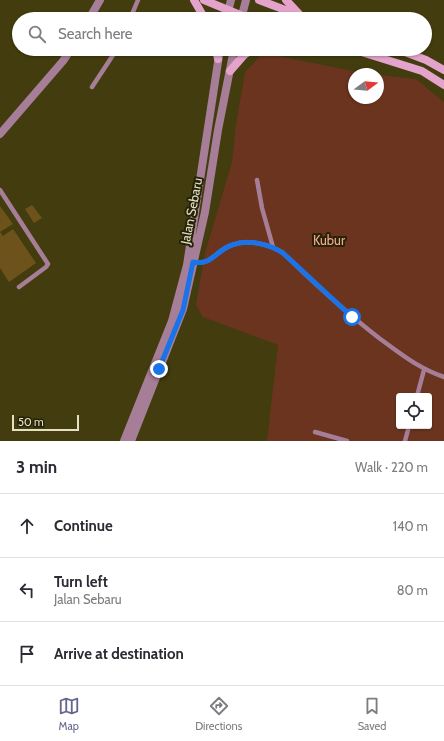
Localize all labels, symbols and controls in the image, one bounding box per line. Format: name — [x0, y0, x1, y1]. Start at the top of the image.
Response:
search box — [12, 12, 432, 56]
icon: search — [26, 23, 48, 45]
text: Search here — [58, 25, 133, 43]
north arrow — [348, 68, 384, 104]
street label: Jalan Sebaru — [177, 176, 205, 247]
park label: Kubur — [313, 232, 346, 248]
route start — [343, 308, 361, 326]
route end — [150, 360, 168, 378]
map controls — [396, 393, 432, 429]
button: locate — [396, 393, 432, 429]
scale bar — [12, 413, 79, 432]
text: 50 m — [18, 415, 44, 429]
text: 3 min — [16, 457, 57, 477]
text: Walk · 220 m — [355, 459, 428, 475]
icon: ahead — [16, 515, 38, 537]
text: Continue — [54, 517, 113, 535]
text: 140 m — [393, 518, 428, 534]
text: Turn left — [54, 573, 108, 591]
icon: left — [16, 579, 38, 601]
text: 80 m — [397, 582, 428, 598]
text: Jalan Sebaru — [54, 591, 122, 607]
icon: arrive — [16, 643, 38, 665]
text: Arrive at destination — [54, 645, 184, 663]
tab: Map — [58, 695, 80, 733]
tab: Directions — [195, 695, 242, 733]
tab: Saved — [358, 695, 386, 733]

